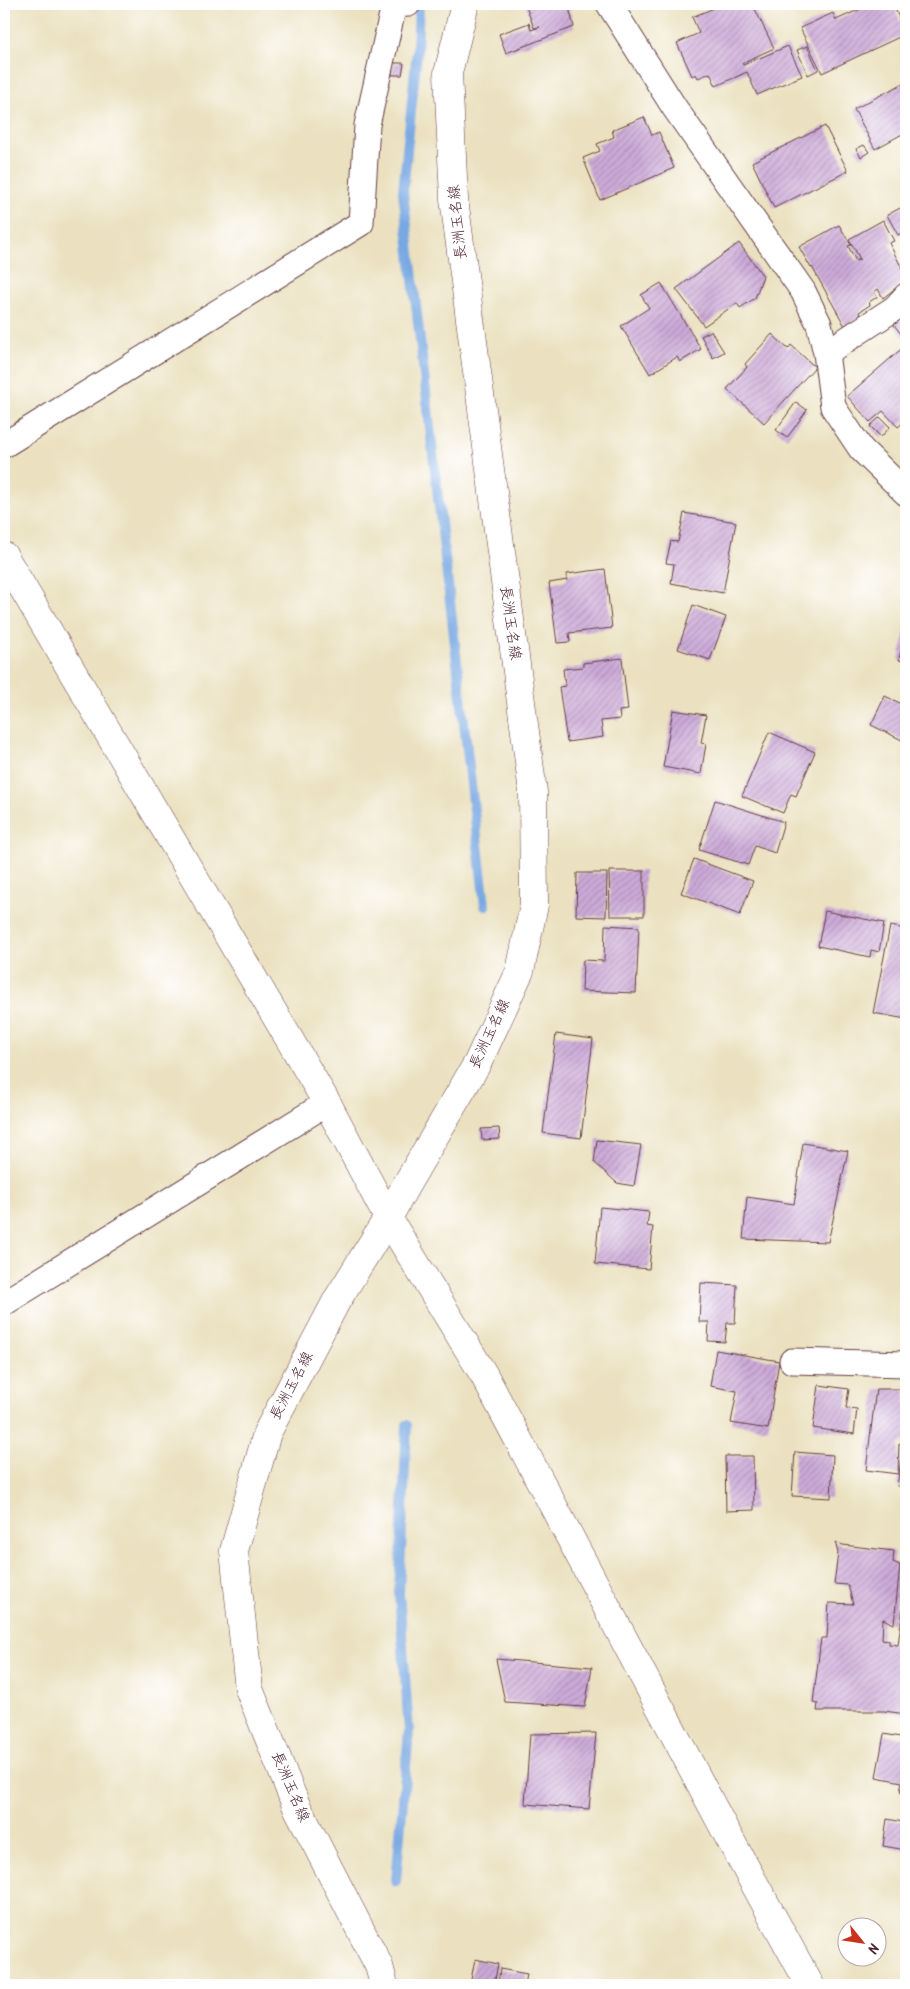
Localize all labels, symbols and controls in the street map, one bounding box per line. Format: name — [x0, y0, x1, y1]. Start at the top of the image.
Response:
street label: 長洲玉名線 — [442, 183, 474, 261]
street label: 長洲玉名線 — [493, 584, 527, 662]
street label: 長洲玉名線 — [463, 995, 517, 1073]
street label: 長洲玉名線 — [264, 1347, 320, 1425]
street label: 長洲玉名線 — [264, 1748, 316, 1826]
north arrow — [838, 1916, 888, 1966]
text: N — [861, 1939, 884, 1957]

